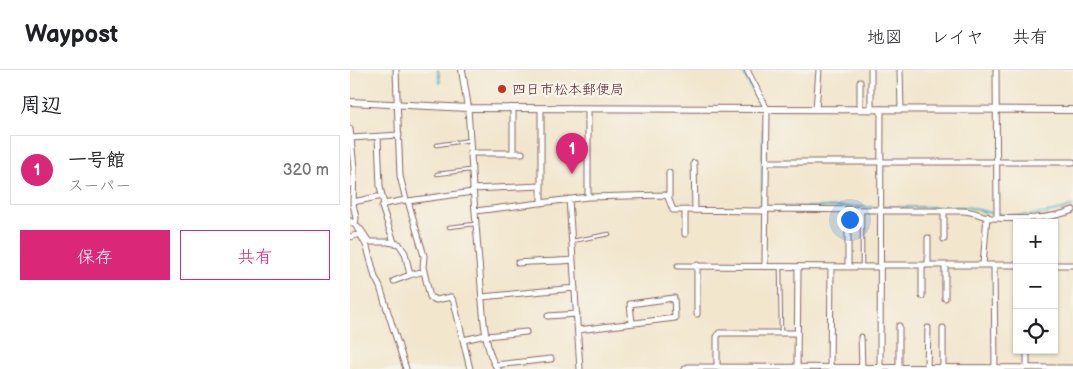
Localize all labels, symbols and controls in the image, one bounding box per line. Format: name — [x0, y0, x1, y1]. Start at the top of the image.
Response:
text: Waypost — [25, 20, 118, 49]
text: 地図 — [867, 27, 903, 48]
text: レイヤ — [931, 27, 984, 48]
text: 共有 — [1012, 27, 1048, 48]
place label: 四日市松本郵便局 — [512, 81, 624, 98]
marker: 四日市松本郵便局 — [496, 83, 508, 95]
text: 周辺 — [20, 93, 62, 118]
pin: 1 — [556, 133, 588, 174]
text: 一号館 — [68, 149, 125, 172]
text: 1 — [34, 161, 40, 180]
text: 320 m — [283, 161, 329, 180]
text: スーパー — [68, 177, 131, 196]
your location — [837, 207, 863, 233]
map controls — [1013, 219, 1058, 354]
button: + — [1013, 219, 1058, 264]
button: 保存 — [20, 230, 170, 280]
button: 共有 — [180, 230, 330, 280]
button: − — [1013, 264, 1058, 309]
button: locate — [1013, 309, 1058, 354]

